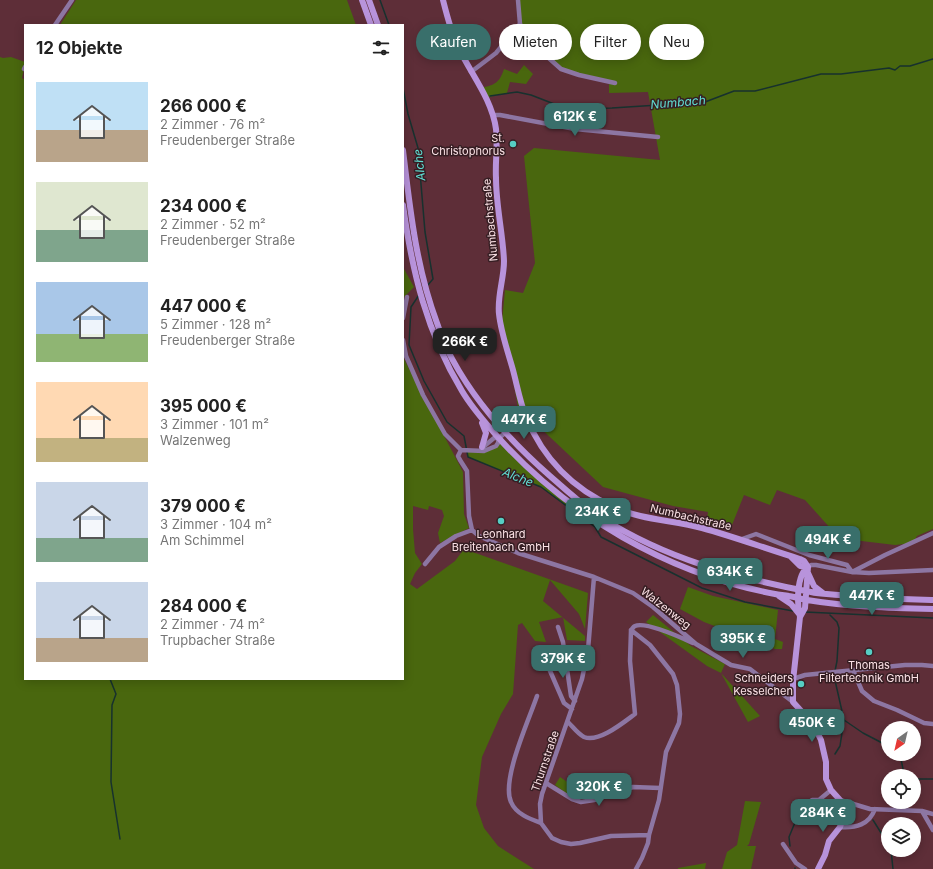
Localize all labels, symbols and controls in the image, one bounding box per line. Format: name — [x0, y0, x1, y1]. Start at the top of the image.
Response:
chip: Kaufen — [416, 24, 491, 60]
chip: Mieten — [499, 24, 572, 60]
chip: Filter — [580, 24, 641, 60]
chip: Neu — [649, 24, 704, 60]
icon: filters — [370, 37, 392, 59]
text: 12 Objekte — [36, 38, 123, 58]
water label: Numbach — [650, 92, 706, 112]
text: 266 000 € — [160, 96, 247, 116]
icon: home — [68, 98, 116, 146]
pin: 612K € — [542, 103, 608, 137]
text: 612K € — [553, 108, 597, 124]
text: 2 Zimmer · 76 m² — [160, 116, 265, 132]
place label: St. Christophorus — [431, 131, 505, 158]
text: Freudenberger Straße — [160, 132, 295, 148]
marker: St. Christophorus — [508, 139, 518, 149]
water label: Alche — [410, 148, 428, 183]
street label: Numbachstraße — [479, 178, 501, 262]
text: 234 000 € — [160, 196, 247, 216]
icon: home — [68, 198, 116, 246]
text: 2 Zimmer · 52 m² — [160, 216, 266, 232]
text: Freudenberger Straße — [160, 232, 295, 248]
text: 447 000 € — [160, 296, 247, 316]
icon: home — [68, 298, 116, 346]
text: 5 Zimmer · 128 m² — [160, 316, 271, 332]
pin: 266K € — [432, 328, 498, 362]
text: Freudenberger Straße — [160, 332, 295, 348]
text: 266K € — [442, 333, 488, 349]
text: 395 000 € — [160, 396, 247, 416]
icon: home — [68, 398, 116, 446]
pin: 447K € — [491, 406, 557, 440]
text: 447K € — [501, 411, 547, 427]
text: 3 Zimmer · 101 m² — [160, 416, 269, 432]
text: Walzenweg — [160, 432, 231, 448]
water label: Alche — [499, 464, 536, 490]
text: 379 000 € — [160, 496, 246, 516]
icon: home — [68, 498, 116, 546]
pin: 234K € — [565, 498, 631, 532]
street label: Numbachstraße — [649, 501, 733, 533]
text: 234K € — [575, 503, 621, 519]
text: 3 Zimmer · 104 m² — [160, 516, 272, 532]
marker: Leonhard Breitenbach GmbH — [496, 516, 506, 526]
pin: 494K € — [795, 526, 861, 560]
place label: Leonhard Breitenbach GmbH — [452, 527, 550, 554]
text: 494K € — [804, 531, 852, 547]
text: Am Schimmel — [160, 532, 244, 548]
pin: 634K € — [697, 558, 763, 592]
text: 634K € — [707, 563, 753, 579]
pin: 447K € — [839, 582, 905, 616]
street label: Walzenweg — [638, 584, 694, 632]
text: 447K € — [849, 587, 895, 603]
text: 284 000 € — [160, 596, 247, 616]
icon: home — [68, 598, 116, 646]
text: 2 Zimmer · 74 m² — [160, 616, 265, 632]
pin: 395K € — [710, 625, 776, 659]
text: 395K € — [720, 630, 766, 646]
text: Trupbacher Straße — [160, 632, 275, 648]
pin: 379K € — [530, 645, 596, 679]
marker: Thomas Filtertechnik GmbH — [864, 647, 874, 657]
text: 379K € — [540, 650, 586, 666]
place label: Thomas Filtertechnik GmbH — [819, 658, 919, 685]
place label: Schneiders Kesselchen — [733, 671, 793, 698]
marker: Schneiders Kesselchen — [796, 679, 806, 689]
pin: 450K € — [779, 709, 845, 743]
text: 450K € — [788, 714, 836, 730]
north arrow — [881, 721, 921, 761]
map controls — [881, 721, 921, 857]
street label: Thurnstraße — [528, 729, 562, 793]
button: locate — [881, 769, 921, 809]
pin: 320K € — [566, 773, 632, 807]
text: 320K € — [576, 778, 622, 794]
pin: 284K € — [790, 799, 856, 833]
text: 284K € — [800, 804, 846, 820]
button: layers — [881, 817, 921, 857]

